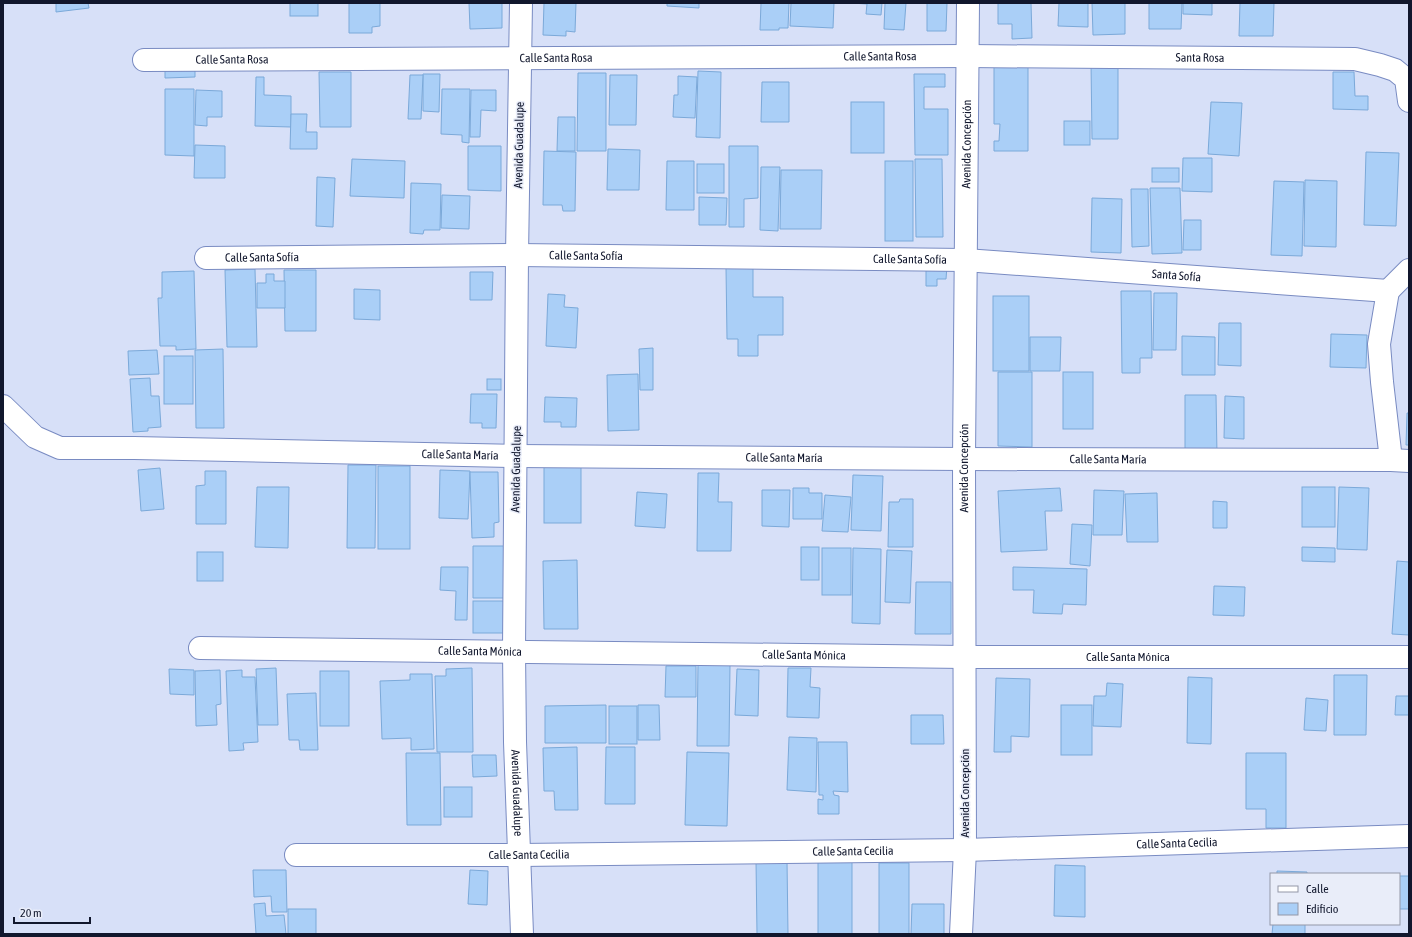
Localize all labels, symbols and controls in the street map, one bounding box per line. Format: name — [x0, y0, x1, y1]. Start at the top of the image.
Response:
street label: Calle Santa Rosa — [843, 49, 917, 64]
street label: Calle Santa Rosa — [519, 51, 593, 65]
street label: Santa Rosa — [1176, 51, 1224, 65]
street label: Calle Santa Rosa — [195, 52, 269, 67]
street label: Avenida Concepción — [959, 100, 974, 189]
street label: Avenida Guadalupe — [511, 102, 527, 188]
street label: Calle Santa Sofía — [549, 248, 623, 263]
street label: Calle Santa Sofía — [225, 250, 299, 265]
street label: Calle Santa Sofía — [873, 252, 947, 267]
street label: Santa Sofía — [1151, 267, 1202, 284]
street label: Avenida Concepción — [957, 424, 971, 513]
street label: Avenida Guadalupe — [508, 426, 524, 512]
street label: Calle Santa María — [421, 447, 499, 463]
street label: Calle Santa María — [745, 451, 823, 465]
street label: Calle Santa María — [1069, 452, 1147, 466]
street label: Calle Santa Mónica — [438, 644, 522, 659]
street label: Calle Santa Mónica — [762, 648, 846, 663]
street label: Calle Santa Mónica — [1086, 650, 1170, 664]
street label: Avenida Guadalupe — [508, 749, 525, 837]
street label: Avenida Concepción — [958, 749, 972, 837]
street label: Calle Santa Cecilia — [1136, 835, 1218, 852]
street label: Calle Santa Cecilia — [812, 844, 894, 859]
street label: Calle Santa Cecilia — [488, 847, 570, 862]
legend — [1270, 873, 1400, 925]
text: Calle — [1306, 882, 1329, 896]
scale bar — [14, 899, 90, 925]
text: Edificio — [1306, 902, 1339, 916]
text: 20 m — [20, 906, 42, 920]

